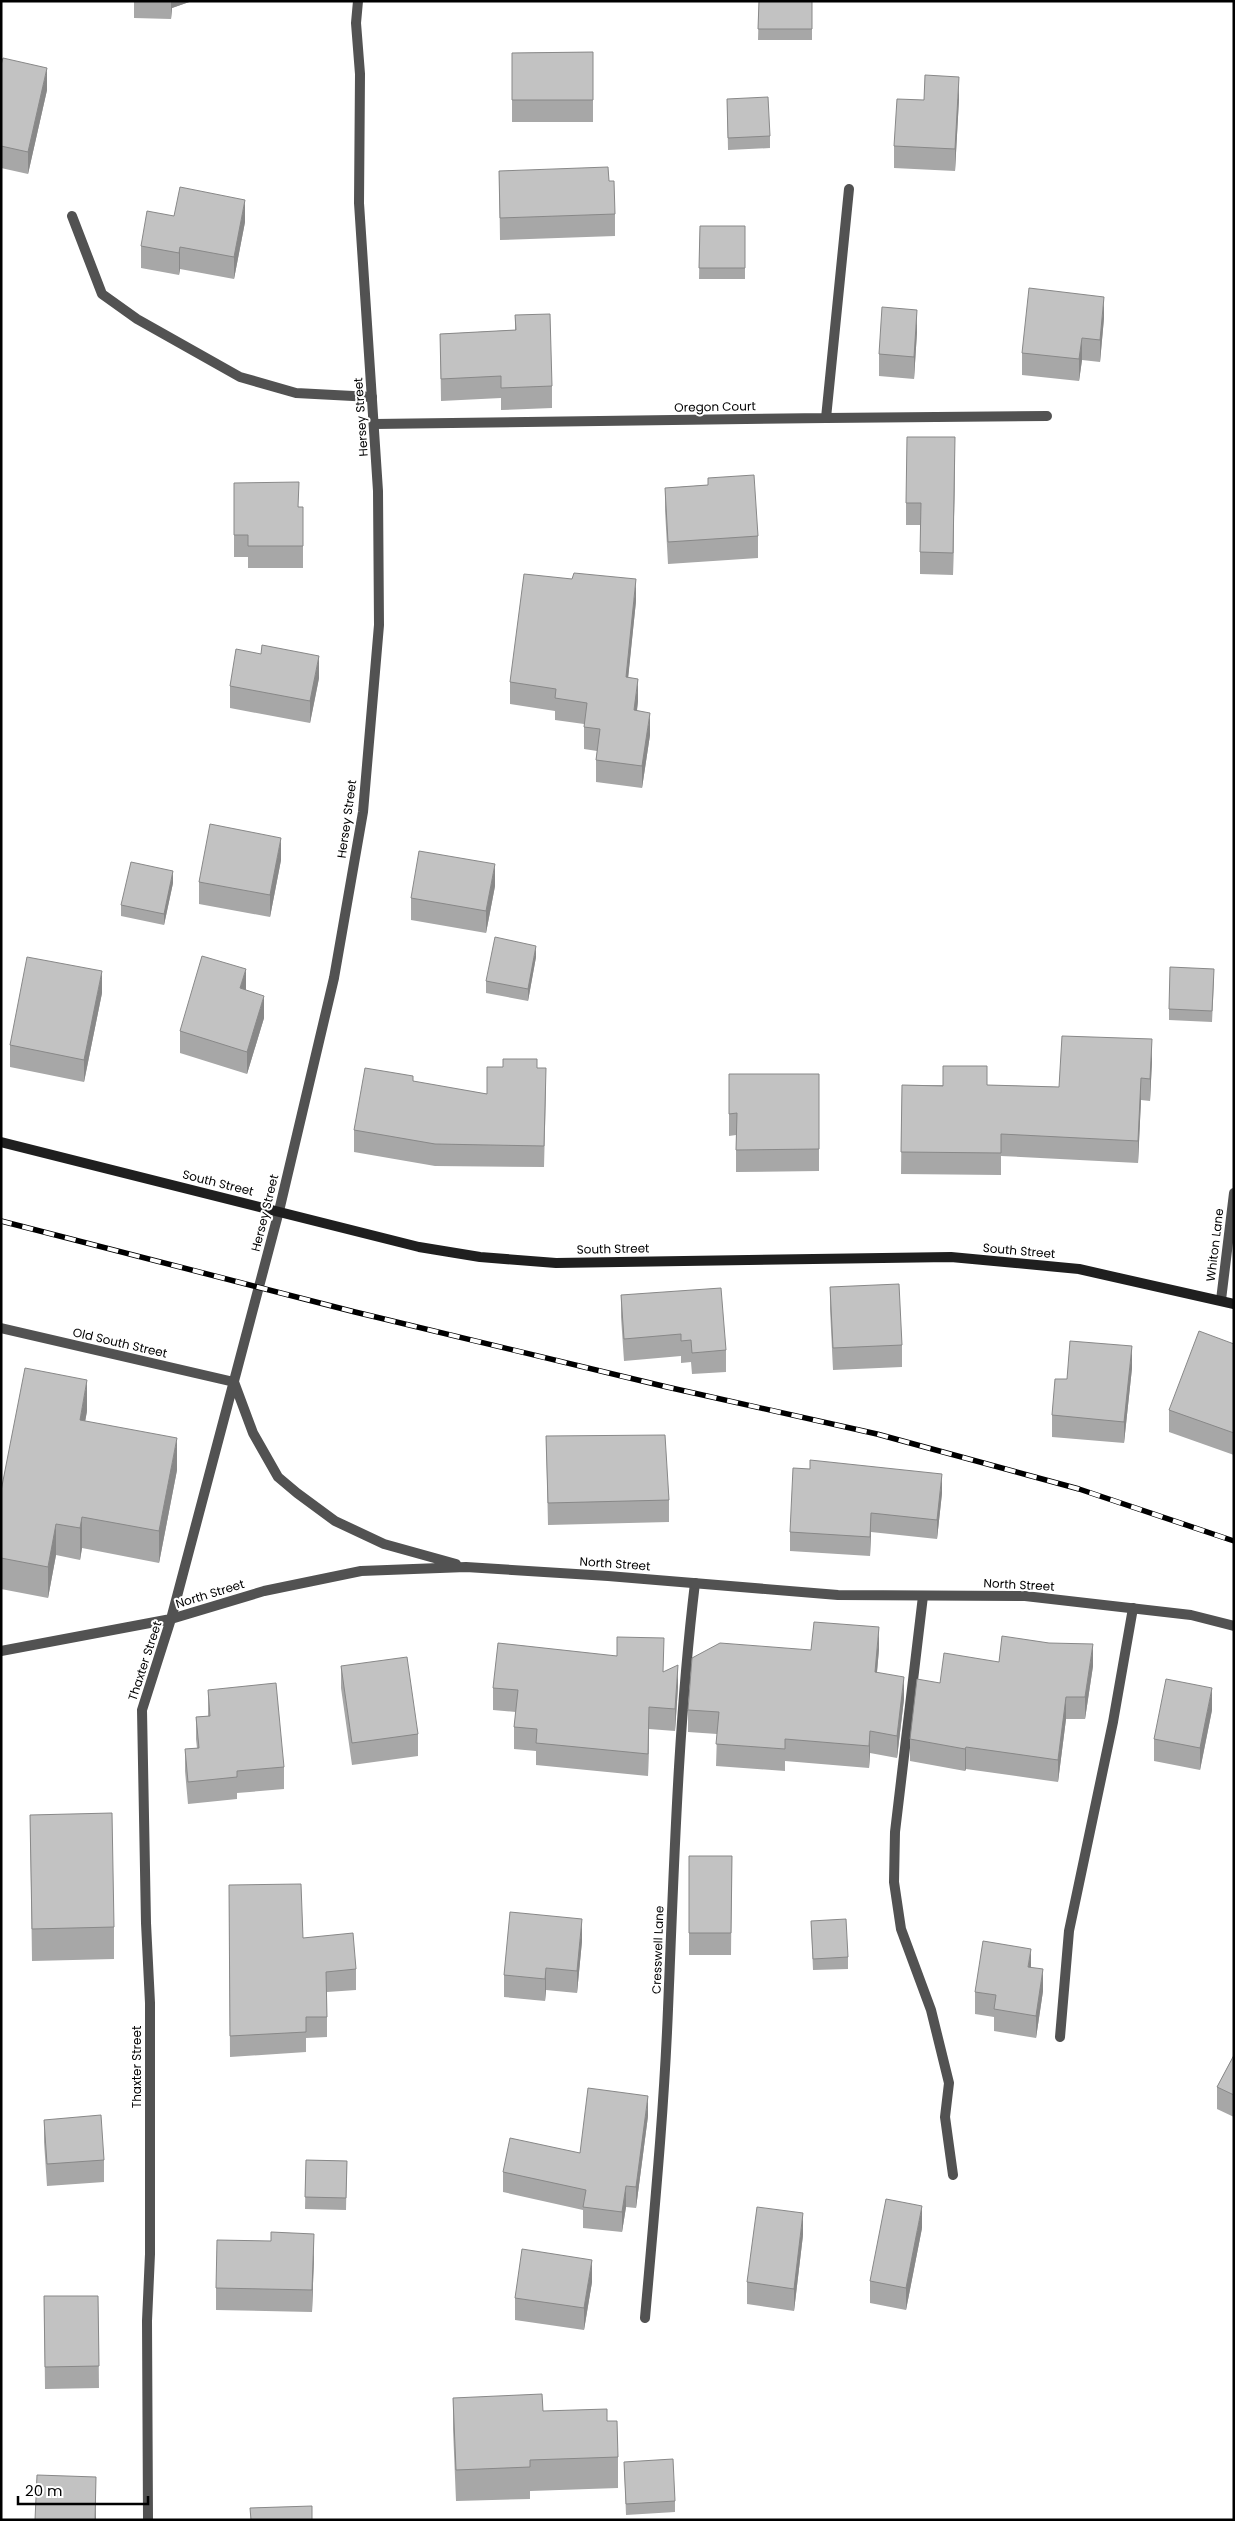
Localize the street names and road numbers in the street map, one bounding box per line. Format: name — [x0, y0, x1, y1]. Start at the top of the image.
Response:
street label: Hersey Street — [349, 377, 372, 457]
street label: Oregon Court — [674, 397, 756, 416]
street label: Hersey Street — [333, 779, 360, 859]
street label: South Street — [181, 1165, 255, 1200]
street label: Hersey Street — [247, 1172, 282, 1253]
street label: Whiton Lane — [1202, 1207, 1227, 1283]
street label: South Street — [576, 1239, 650, 1258]
street label: South Street — [982, 1239, 1056, 1262]
street label: Old South Street — [71, 1323, 169, 1362]
street label: North Street — [579, 1553, 651, 1574]
street label: North Street — [983, 1574, 1055, 1595]
street label: North Street — [173, 1575, 246, 1612]
street label: Thaxter Street — [124, 1619, 165, 1703]
street label: Cresswell Lane — [647, 1905, 668, 1995]
street label: Thaxter Street — [128, 2026, 145, 2108]

